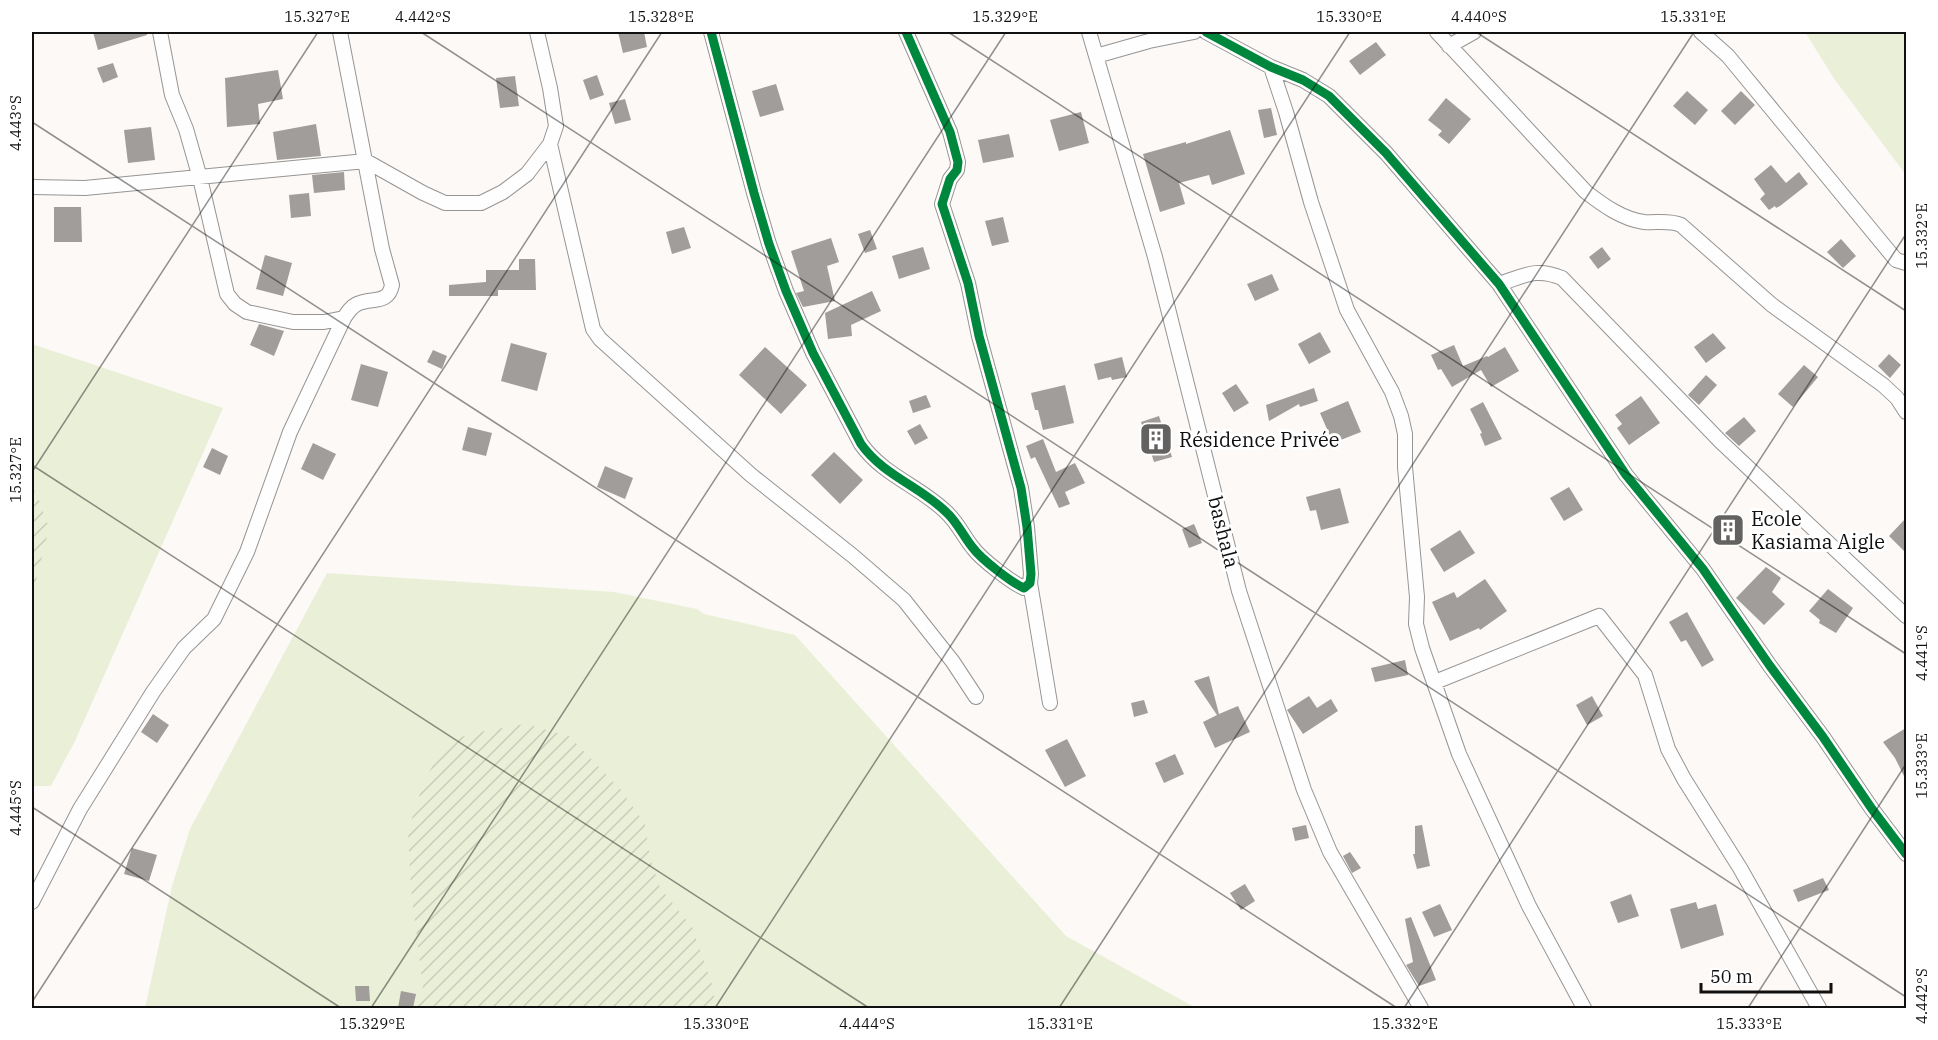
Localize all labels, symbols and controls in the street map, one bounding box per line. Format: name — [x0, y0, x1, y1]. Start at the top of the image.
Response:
text: 15.327°E — [284, 7, 350, 26]
text: 4.442°S — [395, 7, 451, 26]
text: 15.328°E — [628, 7, 694, 26]
text: 15.329°E — [972, 7, 1038, 26]
text: 15.330°E — [1316, 7, 1382, 26]
text: 4.440°S — [1451, 7, 1507, 26]
text: 15.331°E — [1660, 7, 1726, 26]
text: 4.443°S — [6, 95, 25, 151]
text: 15.332°E — [1912, 203, 1931, 269]
building icon: Résidence Privée — [1138, 421, 1174, 457]
place label: Résidence Privée — [1179, 426, 1339, 453]
text: 15.327°E — [6, 437, 25, 503]
street label: bashala — [1202, 493, 1246, 571]
place label: Ecole Kasiama Aigle — [1751, 505, 1885, 555]
building icon: Ecole Kasiama Aigle — [1710, 512, 1746, 548]
text: 4.441°S — [1912, 625, 1931, 681]
text: 15.333°E — [1912, 733, 1931, 799]
text: 4.445°S — [6, 780, 25, 836]
scale bar — [1701, 956, 1832, 994]
text: 50 m — [1710, 965, 1753, 988]
text: 4.442°S — [1912, 968, 1931, 1024]
text: 15.329°E — [339, 1014, 405, 1033]
text: 15.330°E — [683, 1014, 749, 1033]
text: 4.444°S — [839, 1014, 895, 1033]
text: 15.331°E — [1027, 1014, 1093, 1033]
text: 15.332°E — [1372, 1014, 1438, 1033]
text: 15.333°E — [1716, 1014, 1782, 1033]

